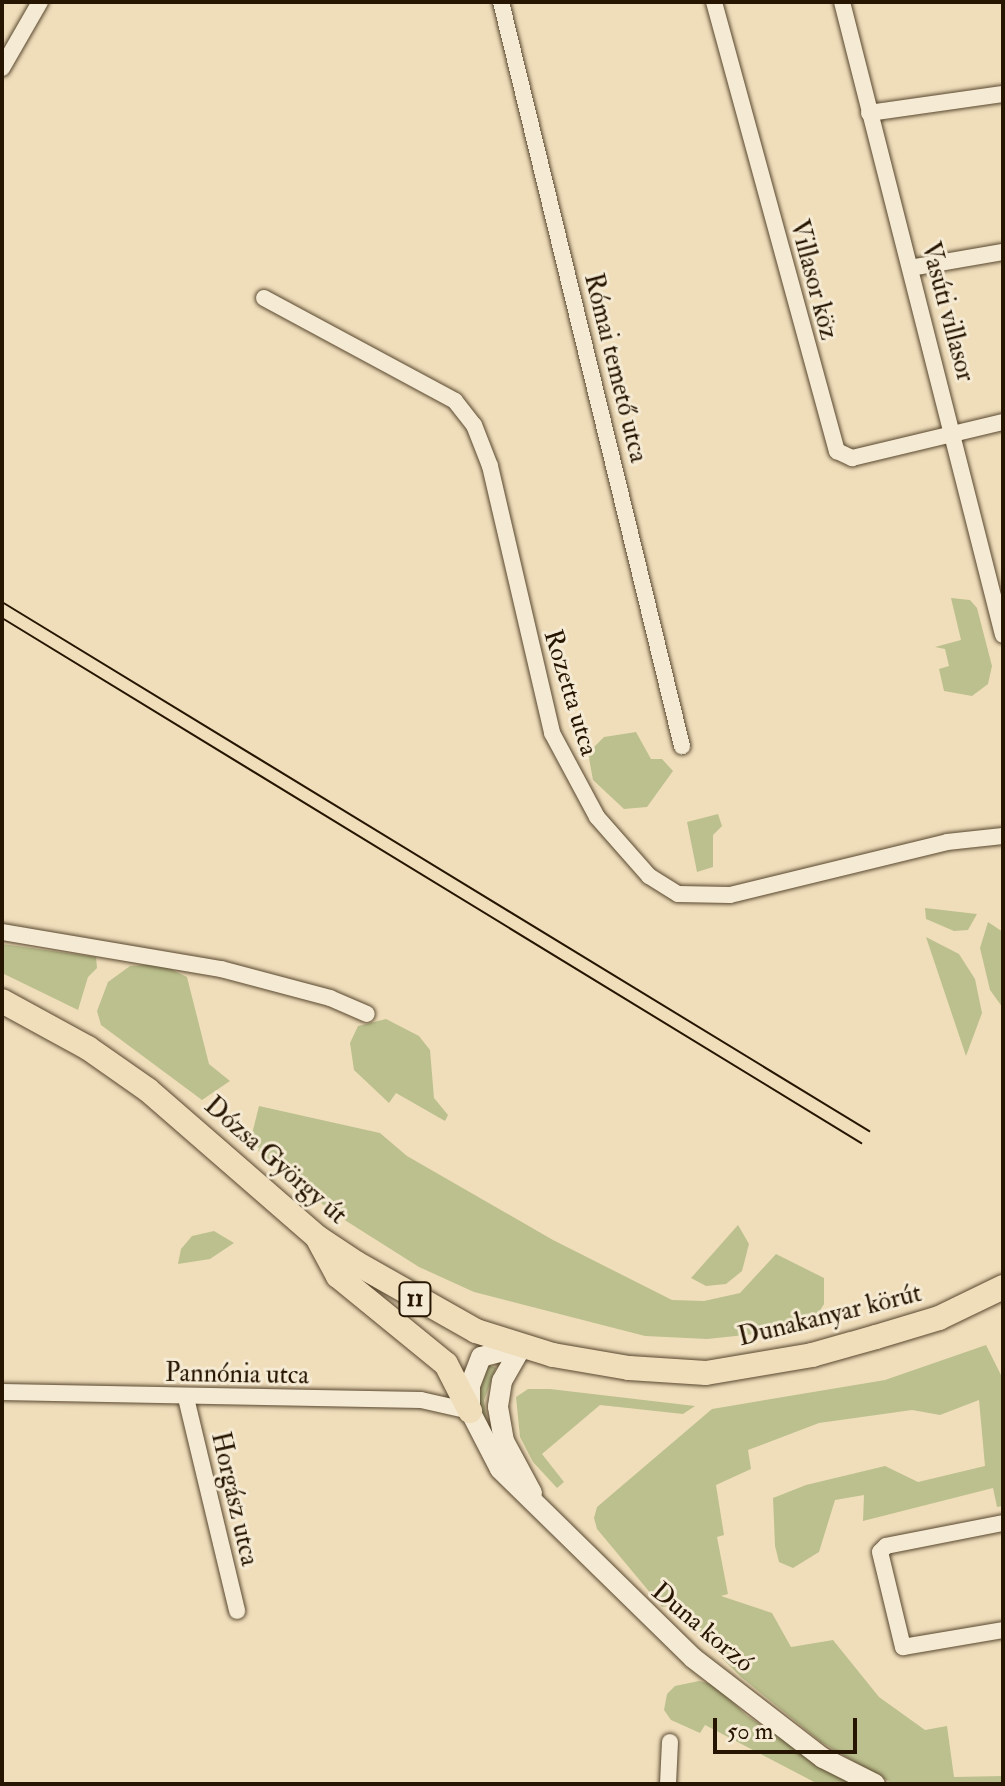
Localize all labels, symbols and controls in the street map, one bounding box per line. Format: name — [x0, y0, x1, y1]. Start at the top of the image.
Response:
street label: Villasor köz — [782, 217, 844, 343]
street label: Vasúti villasor — [913, 239, 981, 385]
street label: Római temető utca — [576, 270, 654, 466]
street label: Rozetta utca — [536, 626, 604, 760]
street label: Dózsa György út — [197, 1091, 353, 1231]
street label: Dunakanyar körút — [735, 1278, 925, 1354]
road number: 11 — [397, 1279, 433, 1319]
street label: Pannónia utca — [165, 1358, 309, 1392]
street label: Horgász utca — [203, 1429, 265, 1569]
street label: Duna korzó — [645, 1576, 759, 1680]
scale bar — [717, 1702, 861, 1752]
text: 50 m — [727, 1716, 773, 1747]

